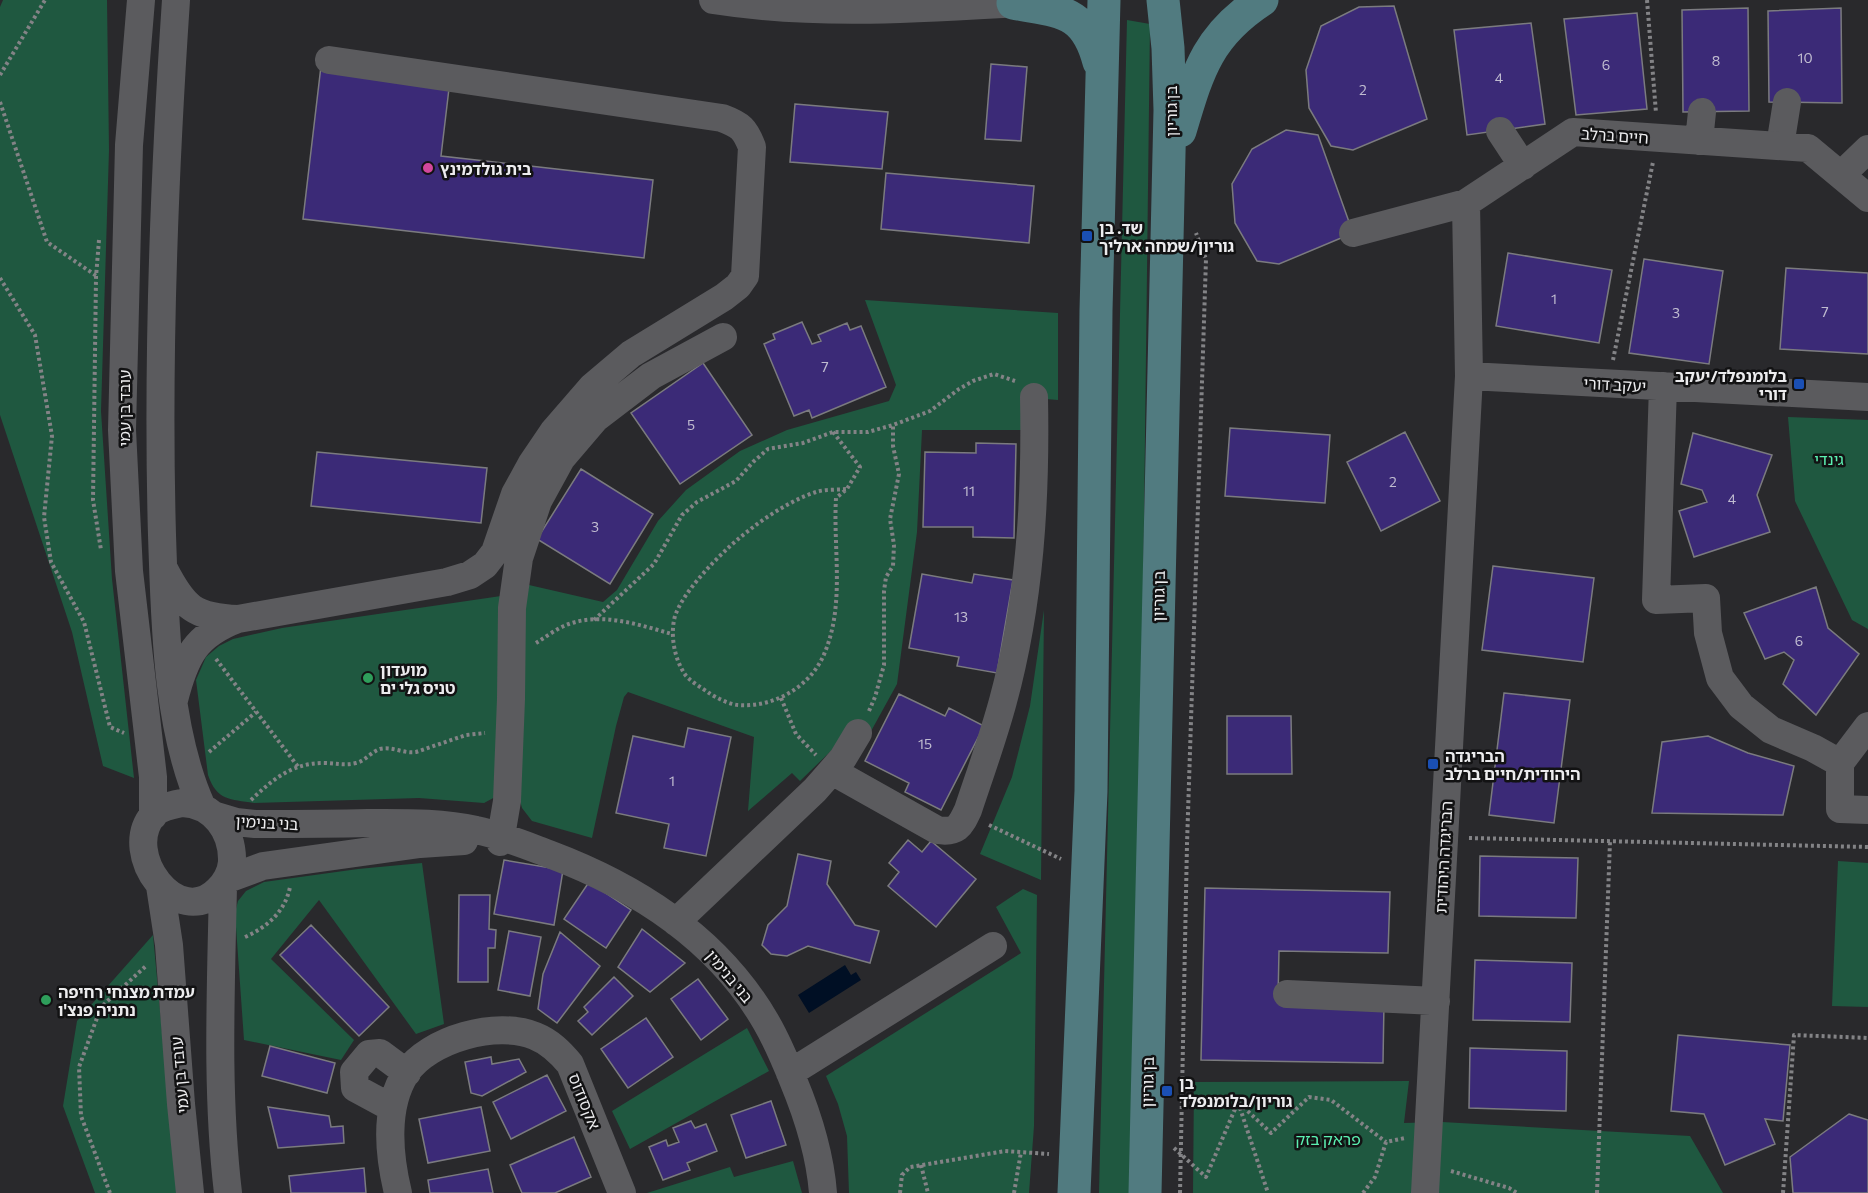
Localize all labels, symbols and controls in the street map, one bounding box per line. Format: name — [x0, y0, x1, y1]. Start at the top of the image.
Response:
house number: 10 — [1797, 49, 1813, 66]
house number: 8 — [1712, 52, 1720, 69]
house number: 6 — [1602, 56, 1610, 73]
house number: 4 — [1495, 69, 1504, 86]
house number: 2 — [1359, 81, 1367, 98]
street label: בן גוריון — [1161, 85, 1180, 137]
street label: חיים ברלב — [1581, 123, 1649, 147]
place label: בית גולדמינץ — [440, 159, 532, 178]
marker: בית גולדמינץ — [421, 161, 435, 175]
place label: שד. בן גוריון/שמחה ארליך — [1099, 218, 1235, 255]
marker: שד. בן גוריון/שמחה ארליך — [1080, 229, 1094, 243]
house number: 1 — [1551, 290, 1557, 307]
house number: 7 — [1821, 303, 1829, 320]
house number: 3 — [1672, 304, 1680, 321]
house number: 7 — [821, 358, 829, 375]
place label: בלומנפלד/יעקב דורי — [1675, 366, 1787, 403]
street label: עובד בן עמי — [114, 369, 133, 447]
street label: יעקב דורי — [1583, 373, 1647, 395]
marker: בלומנפלד/יעקב דורי — [1792, 377, 1806, 391]
house number: 5 — [687, 416, 695, 433]
park label: גינדי — [1814, 449, 1844, 468]
house number: 2 — [1389, 473, 1397, 490]
house number: 11 — [963, 482, 975, 499]
house number: 4 — [1728, 490, 1737, 507]
house number: 3 — [591, 518, 599, 535]
street label: בן גוריון — [1148, 570, 1168, 622]
house number: 13 — [954, 608, 968, 625]
house number: 6 — [1795, 632, 1803, 649]
place label: מועדון טניס גלי ים — [380, 660, 455, 697]
marker: מועדון טניס גלי ים — [361, 671, 375, 685]
house number: 15 — [918, 735, 932, 752]
place label: הבריגדה היהודית/חיים ברלב — [1445, 746, 1581, 783]
marker: הבריגדה היהודית/חיים ברלב — [1426, 757, 1440, 771]
house number: 1 — [669, 772, 675, 789]
street label: הבריגדה היהודית — [1431, 800, 1455, 914]
street label: בני בנימין — [235, 811, 299, 833]
street label: בני בנימין — [702, 946, 758, 1006]
place label: עמדת מצנחי רחיפה נתניה פנצ'ו — [58, 982, 195, 1019]
marker: עמדת מצנחי רחיפה נתניה פנצ'ו — [39, 993, 53, 1007]
street label: עובד בן עמי — [166, 1036, 192, 1114]
street label: בן גוריון — [1137, 1056, 1157, 1108]
street label: אקסודוס — [565, 1070, 605, 1132]
place label: בן גוריון/בלומנפלד — [1179, 1073, 1293, 1110]
marker: בן גוריון/בלומנפלד — [1160, 1084, 1174, 1098]
park label: פראק בזק — [1295, 1129, 1361, 1148]

